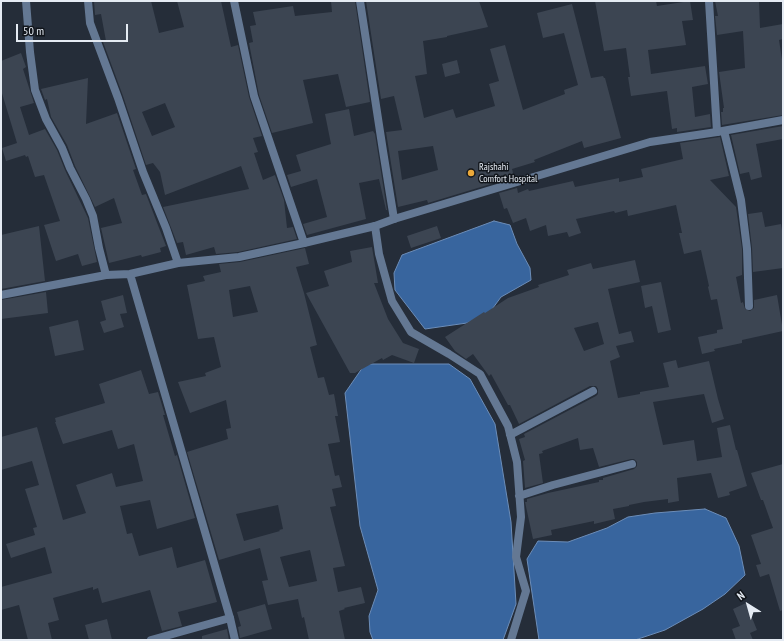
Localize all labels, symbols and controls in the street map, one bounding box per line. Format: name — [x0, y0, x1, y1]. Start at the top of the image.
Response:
scale bar — [18, 16, 130, 42]
text: 50 m — [23, 23, 44, 38]
place label: Rajshahi Comfort Hospital — [479, 161, 537, 184]
marker: Rajshahi Comfort Hospital — [466, 168, 476, 178]
north arrow — [728, 585, 768, 625]
text: N — [734, 588, 747, 603]

